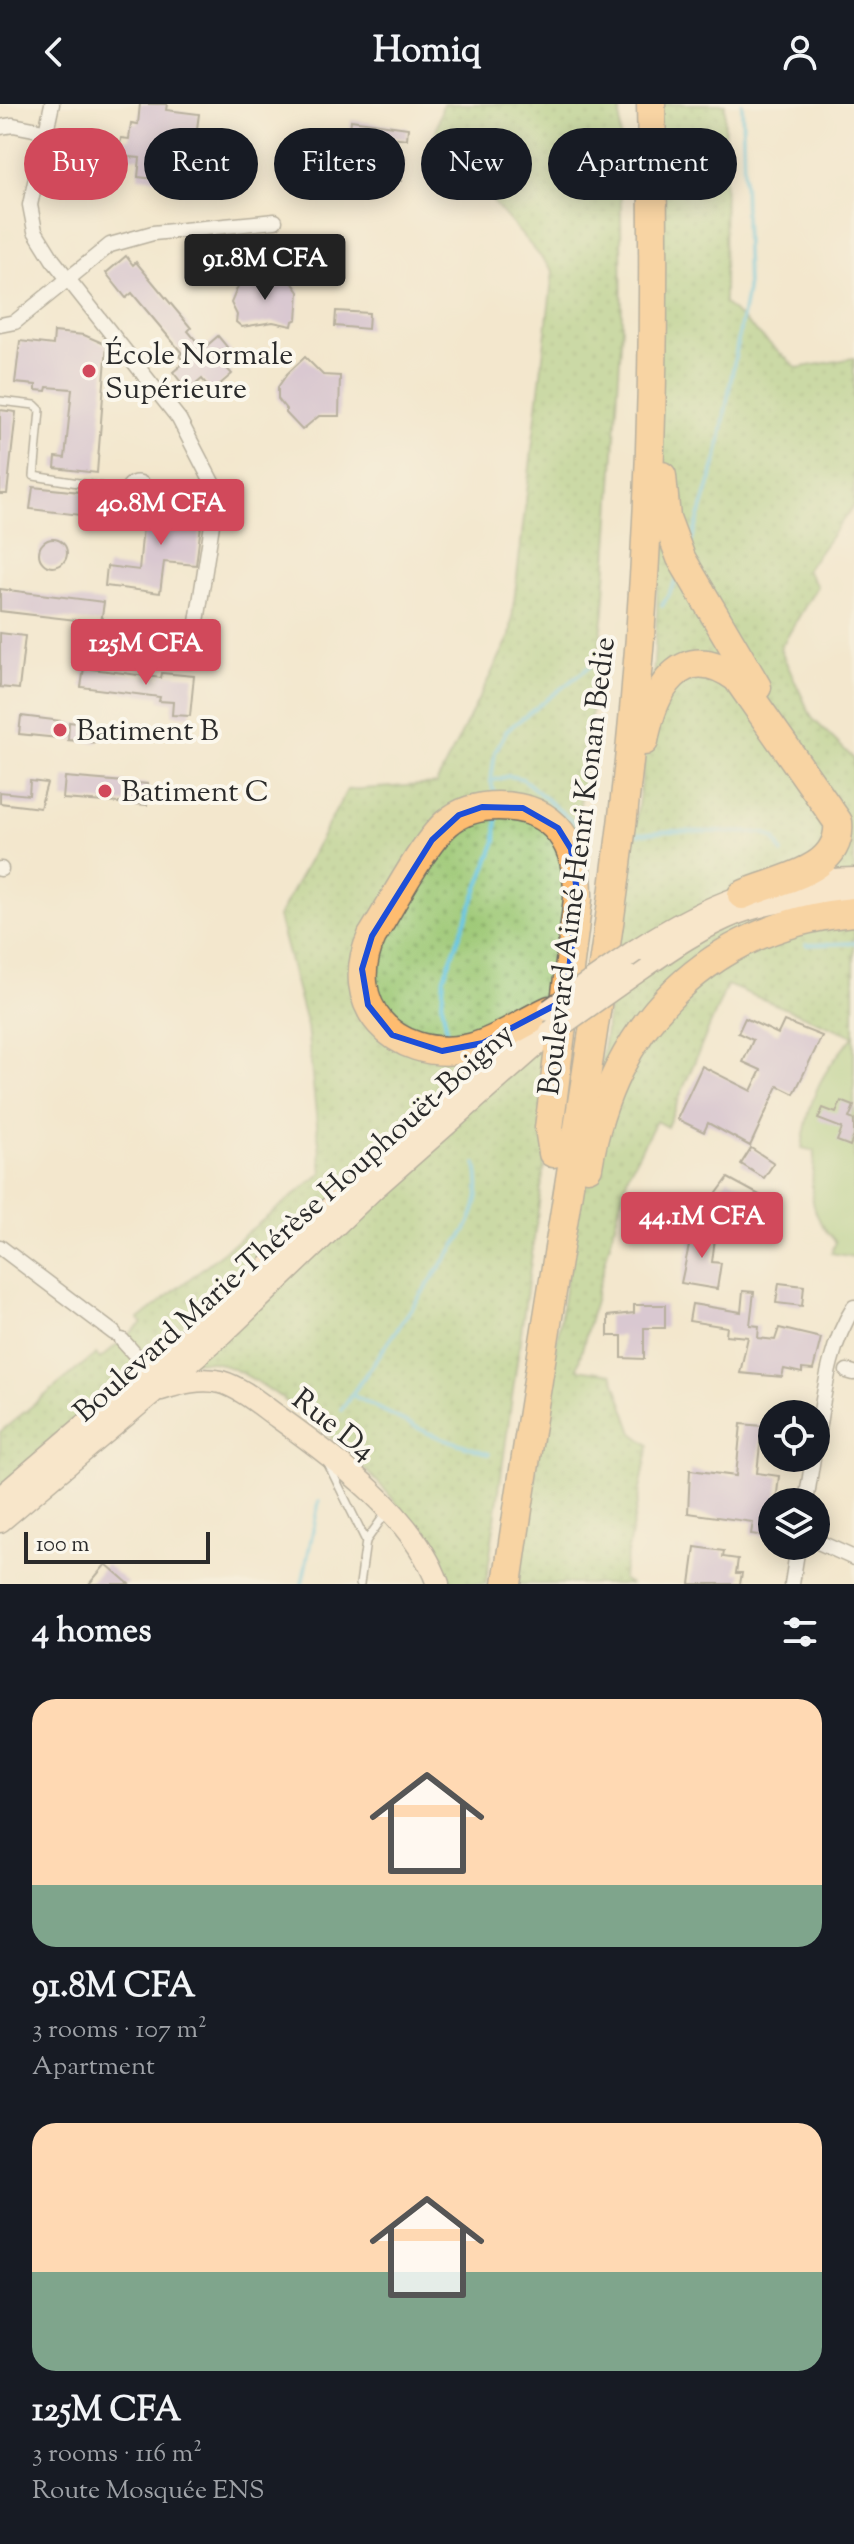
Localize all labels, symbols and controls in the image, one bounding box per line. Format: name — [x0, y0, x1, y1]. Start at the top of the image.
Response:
text: Homiq — [373, 26, 481, 78]
icon: back — [32, 30, 76, 74]
icon: person — [778, 30, 822, 74]
chip: Buy — [24, 128, 128, 200]
chip: Rent — [144, 128, 258, 200]
chip: Filters — [274, 128, 405, 200]
chip: New — [421, 128, 532, 200]
chip: Apartment — [548, 128, 737, 200]
pin: 91.8M CFA — [173, 234, 357, 302]
text: 91.8M CFA — [202, 241, 328, 278]
place label: École Normale Supérieure — [105, 335, 293, 412]
marker: École Normale Supérieure — [80, 362, 98, 380]
pin: 40.8M CFA — [69, 479, 253, 547]
text: 40.8M CFA — [96, 486, 226, 523]
pin: 125M CFA — [63, 619, 229, 687]
text: 125M CFA — [89, 626, 203, 663]
street label: Boulevard Aimé Henri Konan Bedie — [529, 635, 628, 1098]
place label: Batiment B — [76, 711, 219, 754]
marker: Batiment B — [51, 721, 69, 739]
place label: Batiment C — [121, 772, 269, 815]
marker: Batiment C — [96, 782, 114, 800]
street label: Boulevard Marie-Thérèse Houphouët-Boigny — [65, 1014, 524, 1434]
pin: 44.1M CFA — [610, 1192, 794, 1260]
text: 44.1M CFA — [639, 1199, 765, 1236]
street label: Rue D4 — [282, 1380, 383, 1472]
map controls — [758, 1400, 830, 1560]
button: locate — [758, 1400, 830, 1472]
button: layers — [758, 1488, 830, 1560]
scale bar — [24, 1528, 210, 1564]
text: 100 m — [36, 1530, 89, 1562]
text: 4 homes — [32, 1608, 152, 1657]
icon: filters — [778, 1610, 822, 1654]
icon: home — [355, 1751, 499, 1895]
text: 91.8M CFA — [32, 1963, 196, 2012]
text: 3 rooms · 107 m² — [32, 2012, 207, 2049]
text: Apartment — [32, 2049, 155, 2086]
icon: home — [355, 2175, 499, 2319]
text: 125M CFA — [32, 2387, 181, 2436]
text: 3 rooms · 116 m² — [32, 2436, 202, 2473]
text: Route Mosquée ENS — [32, 2473, 265, 2510]

